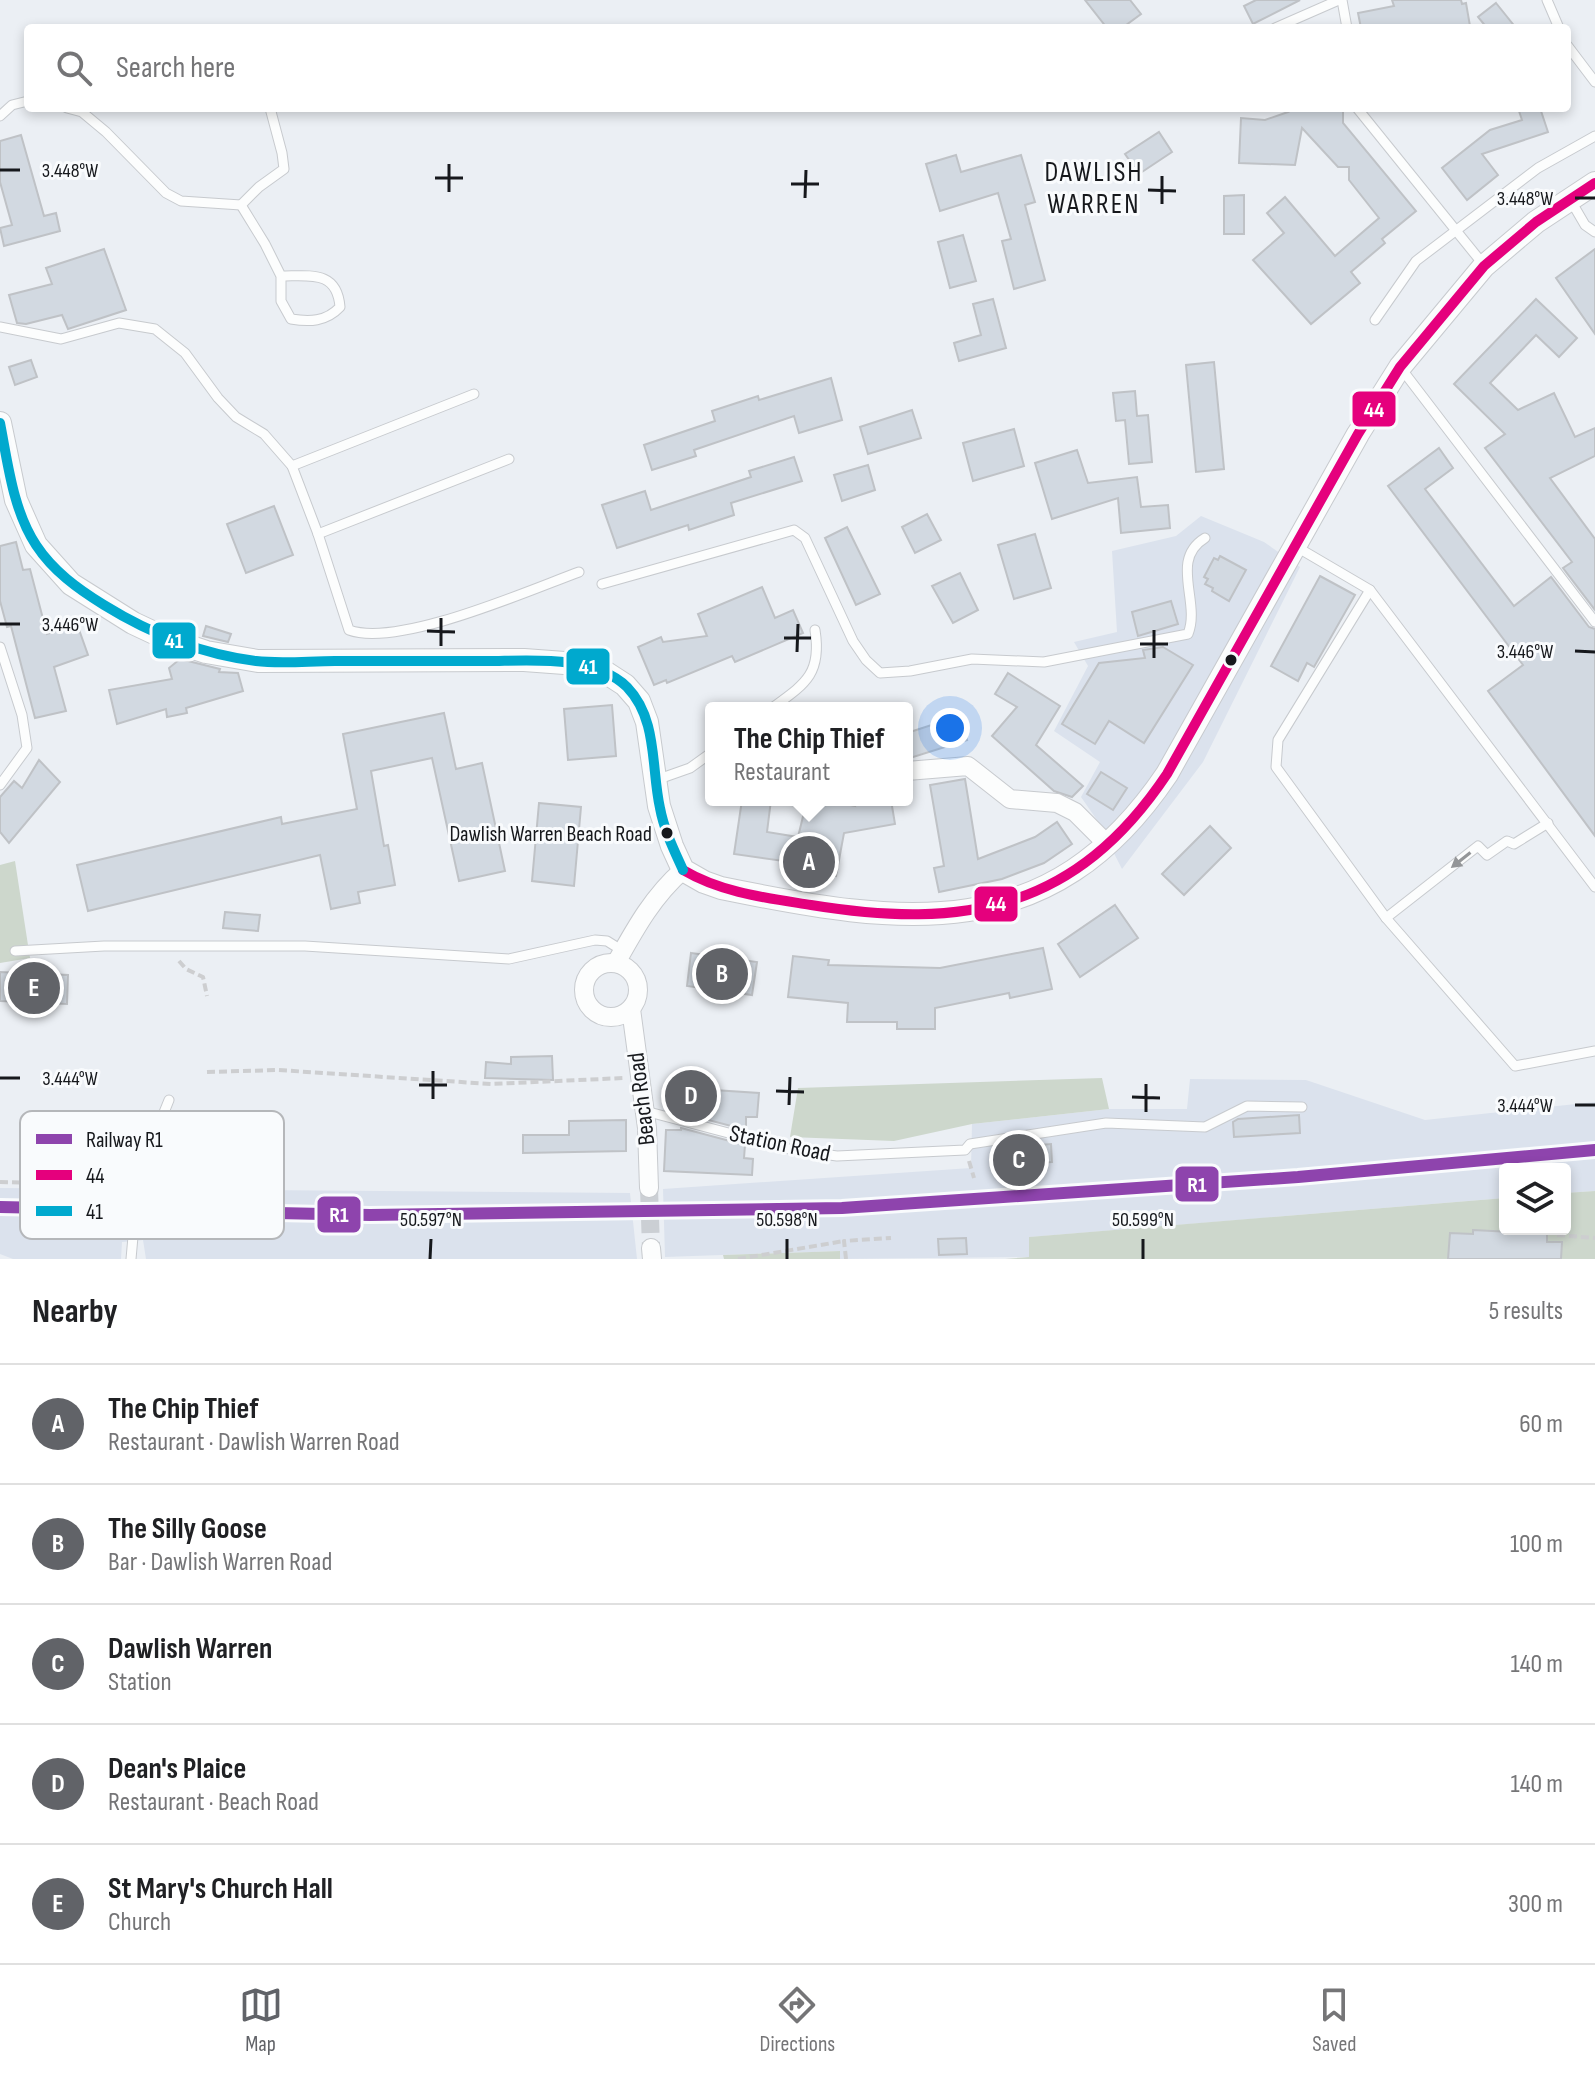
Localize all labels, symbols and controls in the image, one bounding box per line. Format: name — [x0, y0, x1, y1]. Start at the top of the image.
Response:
search box — [24, 24, 1571, 112]
icon: search — [52, 46, 96, 90]
text: Search here — [116, 50, 235, 86]
district label: DAWLISH WARREN — [1044, 156, 1144, 221]
text: 3.448°W — [42, 159, 98, 183]
text: 3.448°W — [1497, 187, 1553, 211]
line badge: 44 — [1351, 390, 1397, 428]
text: 44 — [1364, 397, 1384, 424]
text: 3.446°W — [42, 613, 98, 637]
line badge: 41 — [151, 621, 197, 660]
text: 41 — [165, 628, 184, 655]
text: 3.446°W — [1497, 640, 1553, 664]
line badge: 41 — [565, 647, 611, 686]
unlabelled marker — [1223, 652, 1239, 668]
text: 41 — [579, 654, 598, 681]
popup — [705, 702, 913, 806]
your location — [930, 708, 970, 748]
text: The Chip Thief — [734, 721, 884, 757]
text: Restaurant — [734, 757, 830, 788]
place label: Dawlish Warren Beach Road — [449, 821, 652, 848]
marker: Dawlish Warren Beach Road — [659, 825, 675, 841]
pin: A — [783, 832, 835, 892]
one-way arrow — [1451, 851, 1471, 867]
line badge: 44 — [973, 885, 1019, 923]
text: 44 — [986, 891, 1006, 918]
pin: B — [696, 944, 748, 1004]
pin: E — [8, 958, 60, 1018]
street label: Beach Road — [621, 1051, 662, 1147]
pin: D — [665, 1066, 717, 1126]
text: 3.444°W — [42, 1067, 98, 1091]
text: 3.444°W — [1497, 1094, 1553, 1118]
legend — [20, 1111, 284, 1239]
street label: Station Road — [727, 1119, 833, 1168]
text: Railway R1 — [86, 1127, 163, 1154]
pin: C — [993, 1130, 1045, 1190]
text: 44 — [86, 1163, 104, 1190]
map controls — [1499, 1163, 1571, 1235]
button: layers — [1499, 1163, 1571, 1235]
line badge: R1 — [1174, 1165, 1220, 1203]
text: R1 — [1187, 1172, 1207, 1199]
line badge: R1 — [316, 1195, 362, 1234]
text: 41 — [86, 1199, 103, 1226]
text: R1 — [329, 1202, 349, 1229]
text: 50.597°N — [400, 1208, 462, 1232]
text: 50.598°N — [756, 1208, 818, 1232]
text: 50.599°N — [1112, 1208, 1174, 1232]
text: Nearby — [32, 1291, 118, 1332]
text: 5 results — [1489, 1296, 1563, 1327]
text: The Chip Thief — [108, 1391, 259, 1427]
text: A — [52, 1409, 64, 1440]
text: 60 m — [1519, 1409, 1563, 1440]
text: Restaurant · Dawlish Warren Road — [108, 1427, 400, 1458]
text: The Silly Goose — [108, 1511, 267, 1547]
text: B — [52, 1529, 64, 1560]
text: 100 m — [1510, 1529, 1563, 1560]
text: Bar · Dawlish Warren Road — [108, 1547, 332, 1578]
text: Dawlish Warren — [108, 1631, 272, 1667]
text: C — [51, 1649, 65, 1680]
text: 140 m — [1511, 1649, 1563, 1680]
text: Station — [108, 1667, 172, 1698]
text: Dean's Plaice — [108, 1751, 246, 1787]
text: D — [51, 1769, 65, 1800]
text: 140 m — [1511, 1769, 1563, 1800]
text: Restaurant · Beach Road — [108, 1787, 319, 1818]
text: St Mary's Church Hall — [108, 1871, 333, 1907]
text: E — [52, 1889, 64, 1920]
text: 300 m — [1508, 1889, 1563, 1920]
text: Church — [108, 1907, 171, 1938]
tab: Map — [239, 1983, 283, 2058]
tab: Directions — [760, 1983, 835, 2058]
tab: Saved — [1312, 1983, 1356, 2058]

